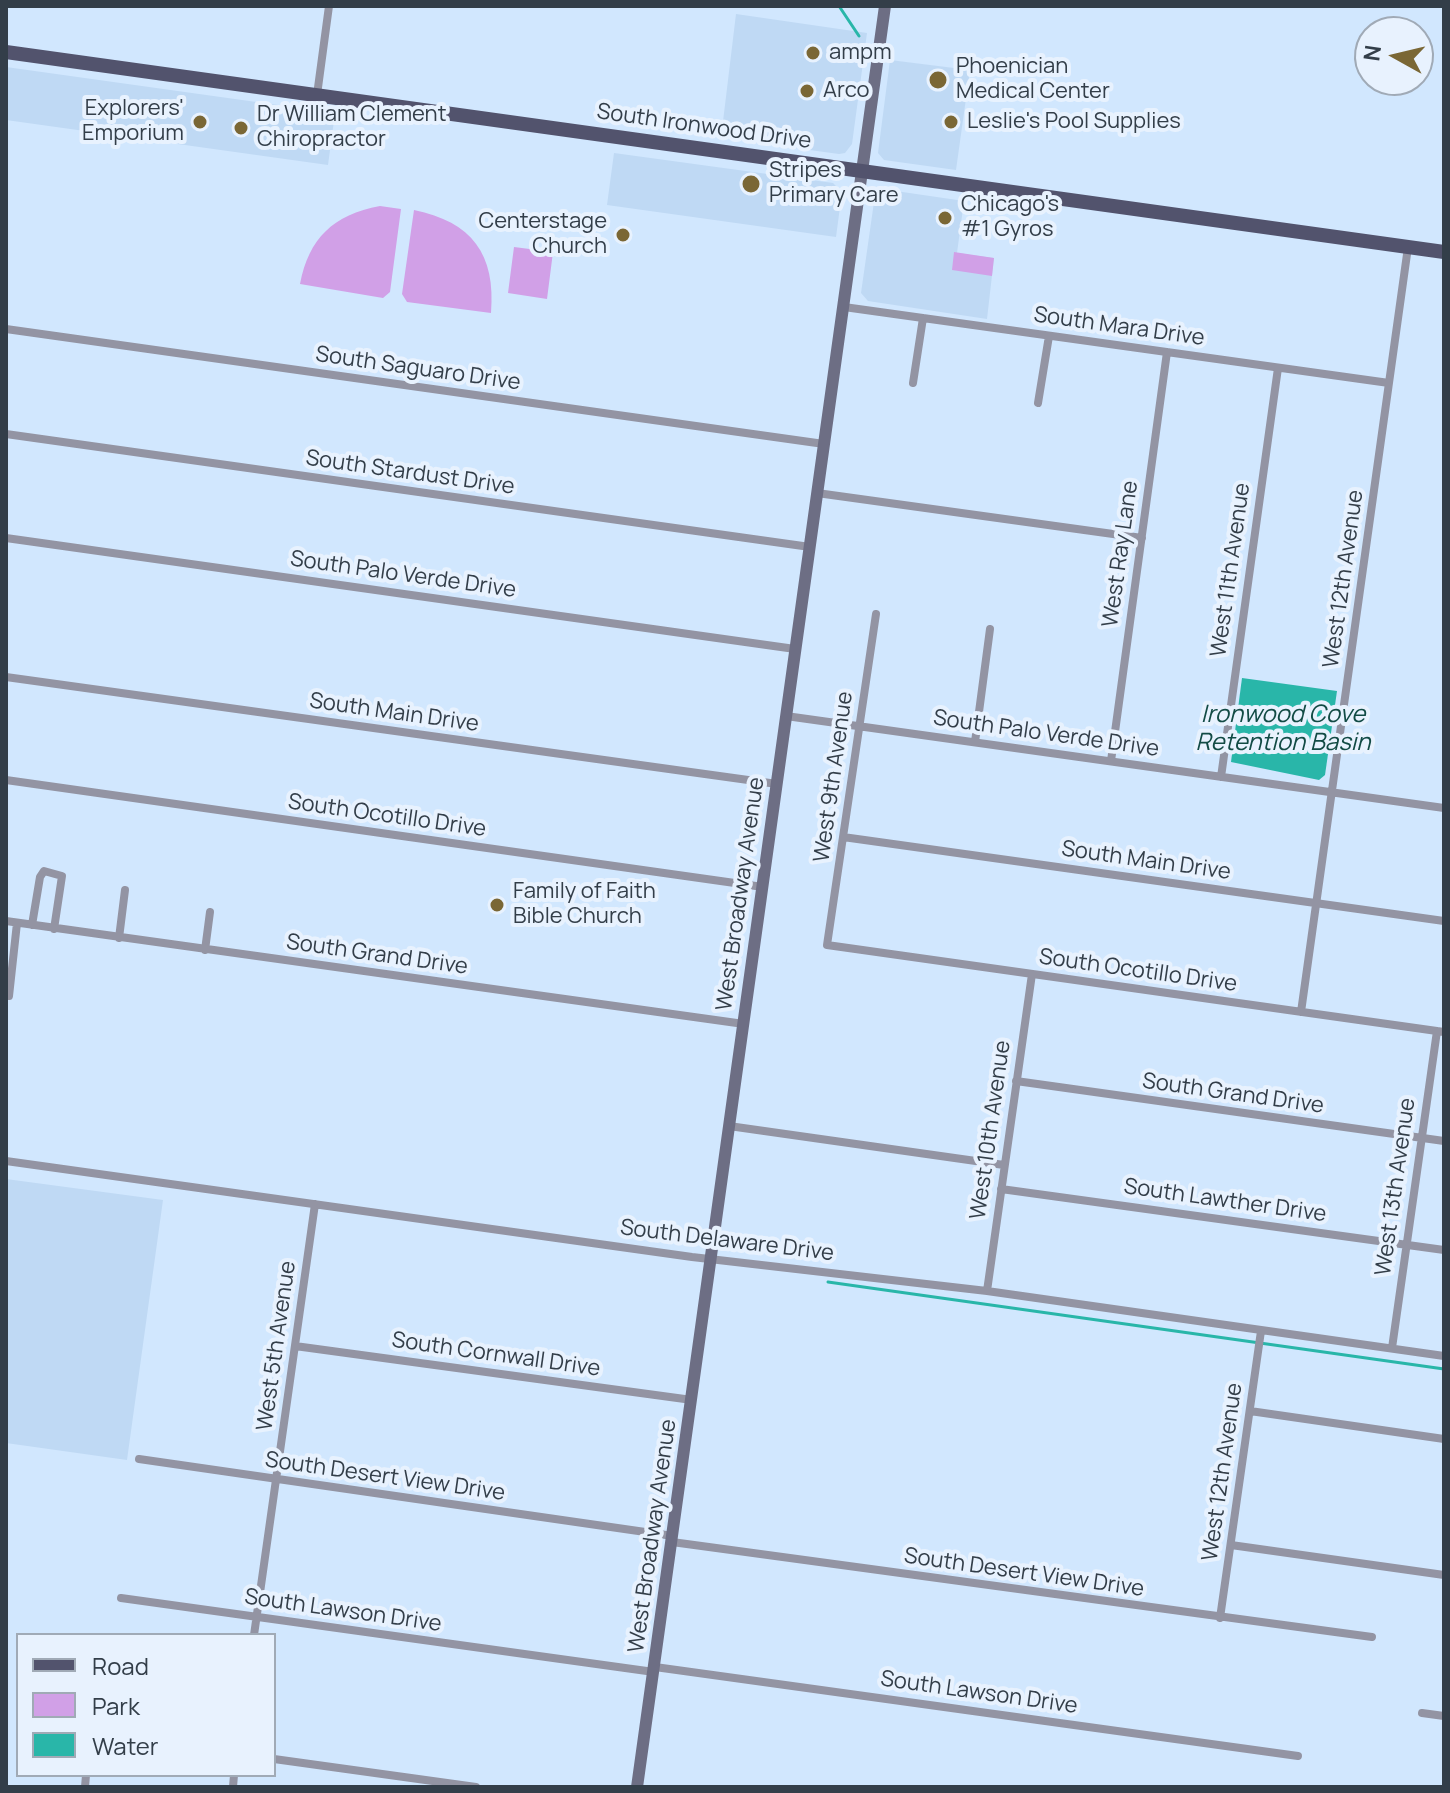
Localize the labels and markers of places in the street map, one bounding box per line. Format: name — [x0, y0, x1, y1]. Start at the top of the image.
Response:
place label: ampm — [829, 40, 892, 66]
marker: ampm — [804, 44, 822, 62]
place label: Phoenician Medical Center — [956, 54, 1110, 106]
marker: Phoenician Medical Center — [927, 69, 949, 91]
place label: Arco — [823, 78, 870, 104]
marker: Arco — [798, 82, 816, 100]
place label: Explorers' Emporium — [82, 96, 184, 148]
place label: Dr William Clement Chiropractor — [257, 102, 446, 154]
place label: Leslie's Pool Supplies — [967, 109, 1181, 135]
marker: Explorers' Emporium — [191, 113, 209, 131]
marker: Leslie's Pool Supplies — [942, 113, 960, 131]
marker: Dr William Clement Chiropractor — [232, 119, 250, 137]
place label: Stripes Primary Care — [769, 158, 899, 210]
marker: Stripes Primary Care — [740, 173, 762, 195]
place label: Chicago's #1 Gyros — [961, 192, 1059, 244]
place label: Centerstage Church — [478, 209, 607, 260]
marker: Chicago's #1 Gyros — [936, 209, 954, 227]
marker: Centerstage Church — [614, 226, 632, 244]
place label: Family of Faith Bible Church — [513, 879, 656, 930]
marker: Family of Faith Bible Church — [488, 896, 506, 914]

